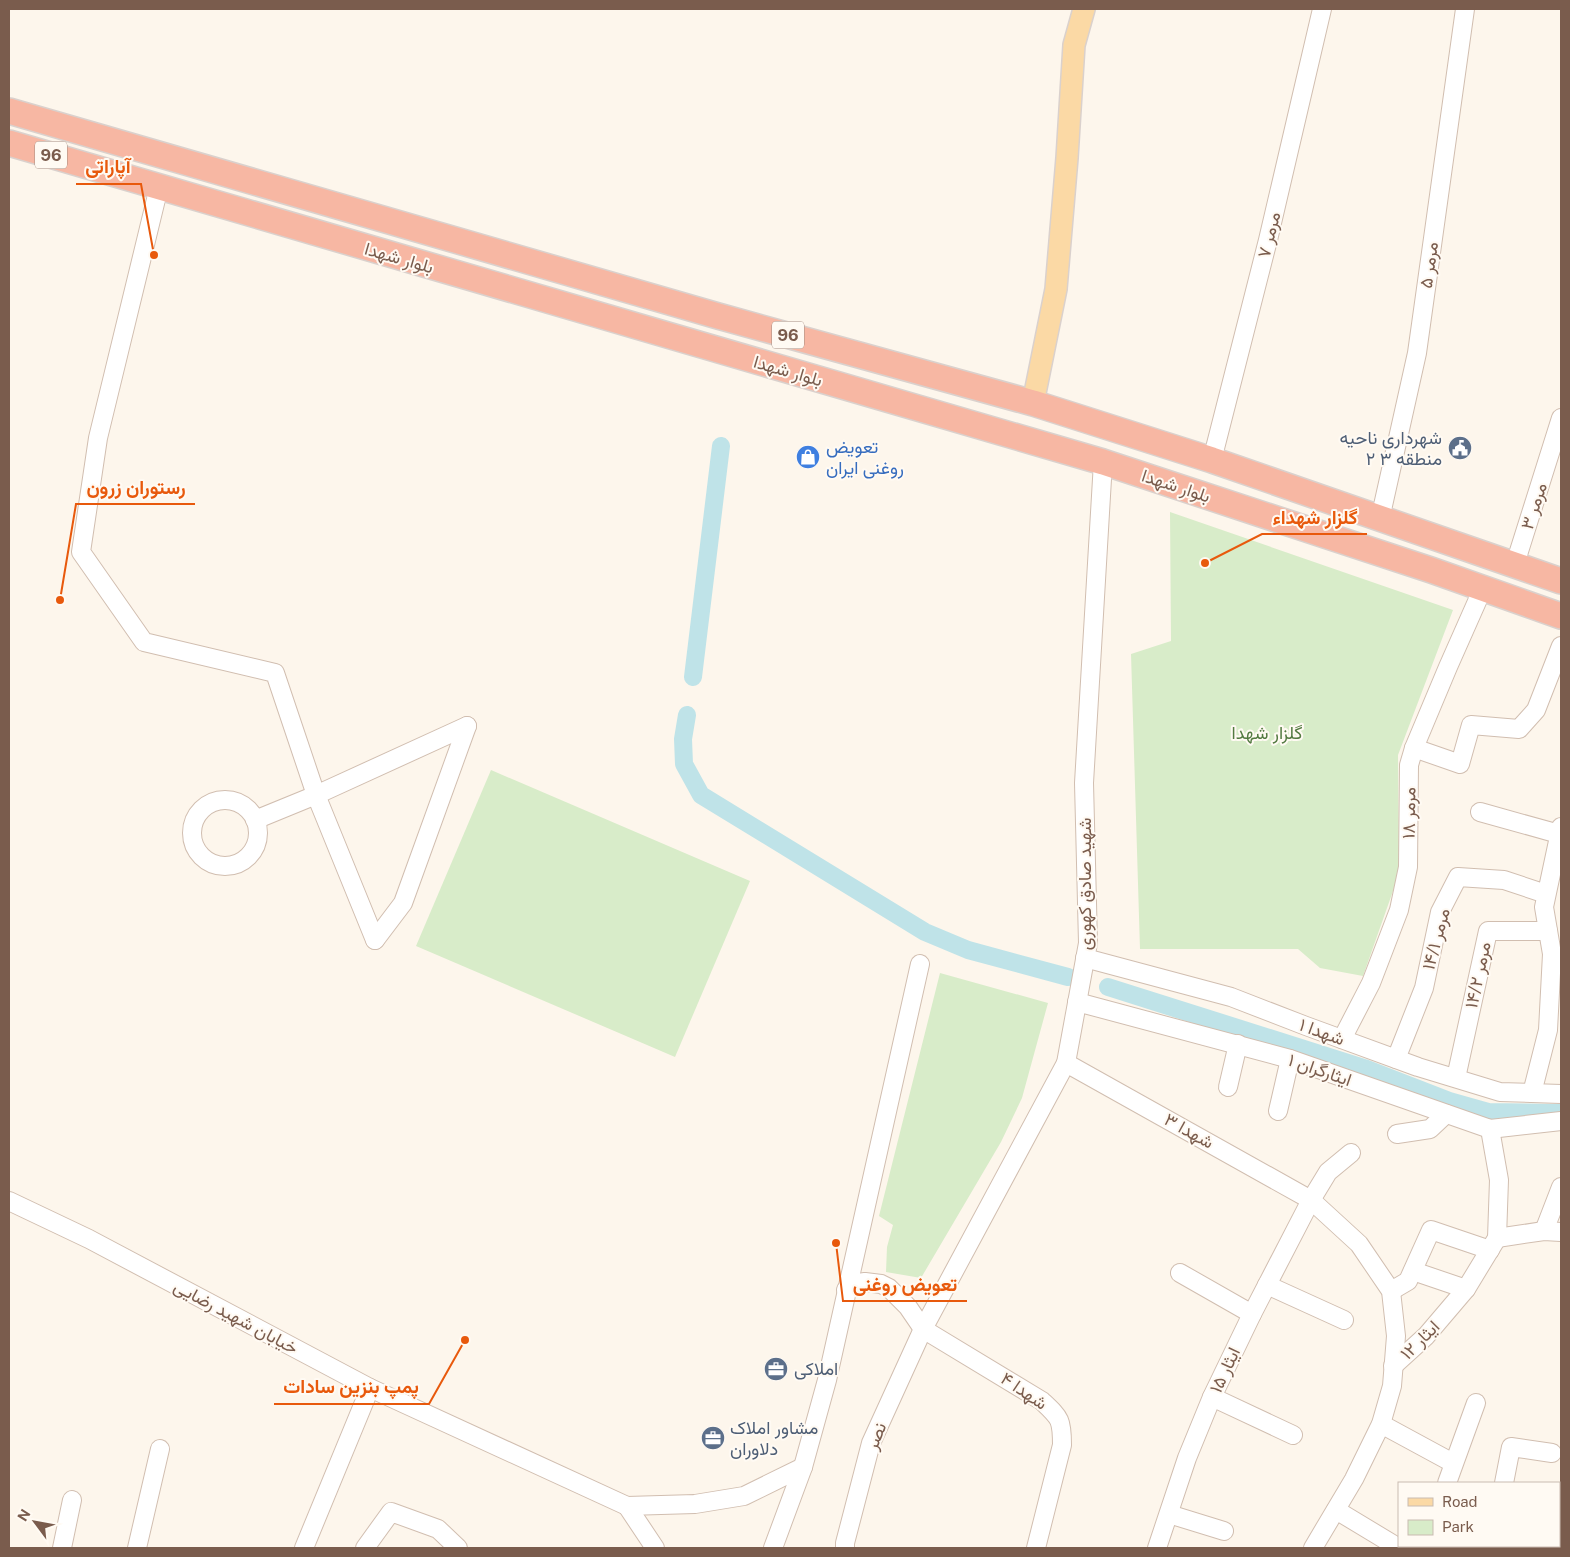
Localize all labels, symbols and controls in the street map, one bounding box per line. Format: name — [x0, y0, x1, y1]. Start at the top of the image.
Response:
road number: 96 — [35, 142, 67, 168]
callout: آپاراتی — [76, 150, 141, 184]
text: آپاراتی — [85, 155, 132, 180]
street label: مرمر ۷ — [1253, 210, 1285, 260]
street label: بلوار شهدا — [362, 238, 436, 278]
street label: مرمر ۵ — [1415, 240, 1443, 290]
road number: 96 — [772, 322, 804, 348]
street label: بلوار شهدا — [751, 351, 825, 391]
place label: شهرداری ناحیه ۲ منطقه ۳ — [1340, 427, 1442, 469]
public building icon: شهرداری ناحیه ۲ منطقه ۳ — [1447, 435, 1473, 461]
place label: تعویض روغنی ایران — [826, 436, 904, 479]
shop icon: تعویض روغنی ایران — [795, 444, 821, 470]
street label: بلوار شهدا — [1139, 465, 1213, 507]
callout: رستوران زرون — [76, 470, 195, 504]
text: رستوران زرون — [86, 476, 186, 500]
street label: مرمر ۳ — [1516, 480, 1552, 532]
callout: گلزار شهداء — [1262, 500, 1367, 534]
text: گلزار شهداء — [1272, 506, 1358, 530]
park label: گلزار شهدا — [1231, 722, 1303, 744]
street label: مرمر ۱۸ — [1398, 787, 1420, 839]
street label: شهید صادق کهوری — [1074, 818, 1096, 950]
street label: مرمر ۱۴/۱ — [1417, 906, 1455, 972]
street label: مرمر ۱۴/۲ — [1460, 940, 1496, 1010]
street label: شهدا ۱ — [1296, 1014, 1348, 1050]
street label: ایثارگران ۱ — [1285, 1049, 1355, 1091]
street label: شهدا ۳ — [1160, 1108, 1218, 1154]
callout: تعویض روغنی — [843, 1267, 967, 1301]
text: تعویض روغنی — [853, 1273, 957, 1297]
street label: خیابان شهید رضایی — [170, 1275, 302, 1359]
street label: ایثار ۱۲ — [1396, 1316, 1444, 1364]
street label: ایثار ۱۵ — [1205, 1344, 1245, 1396]
office icon: املاکی — [763, 1356, 789, 1382]
place label: املاکی — [794, 1358, 838, 1380]
street label: شهدا ۴ — [996, 1367, 1052, 1415]
callout: پمپ بنزین سادات — [274, 1370, 429, 1404]
text: پمپ بنزین سادات — [283, 1375, 419, 1400]
place label: مشاور املاک دلاوران — [730, 1417, 818, 1460]
street label: نصر — [860, 1419, 891, 1454]
office icon: مشاور املاک دلاوران — [700, 1425, 726, 1451]
legend — [1398, 1482, 1560, 1547]
text: Road — [1442, 1493, 1478, 1510]
north arrow — [10, 1497, 60, 1547]
text: N — [14, 1506, 34, 1524]
text: Park — [1442, 1518, 1474, 1535]

